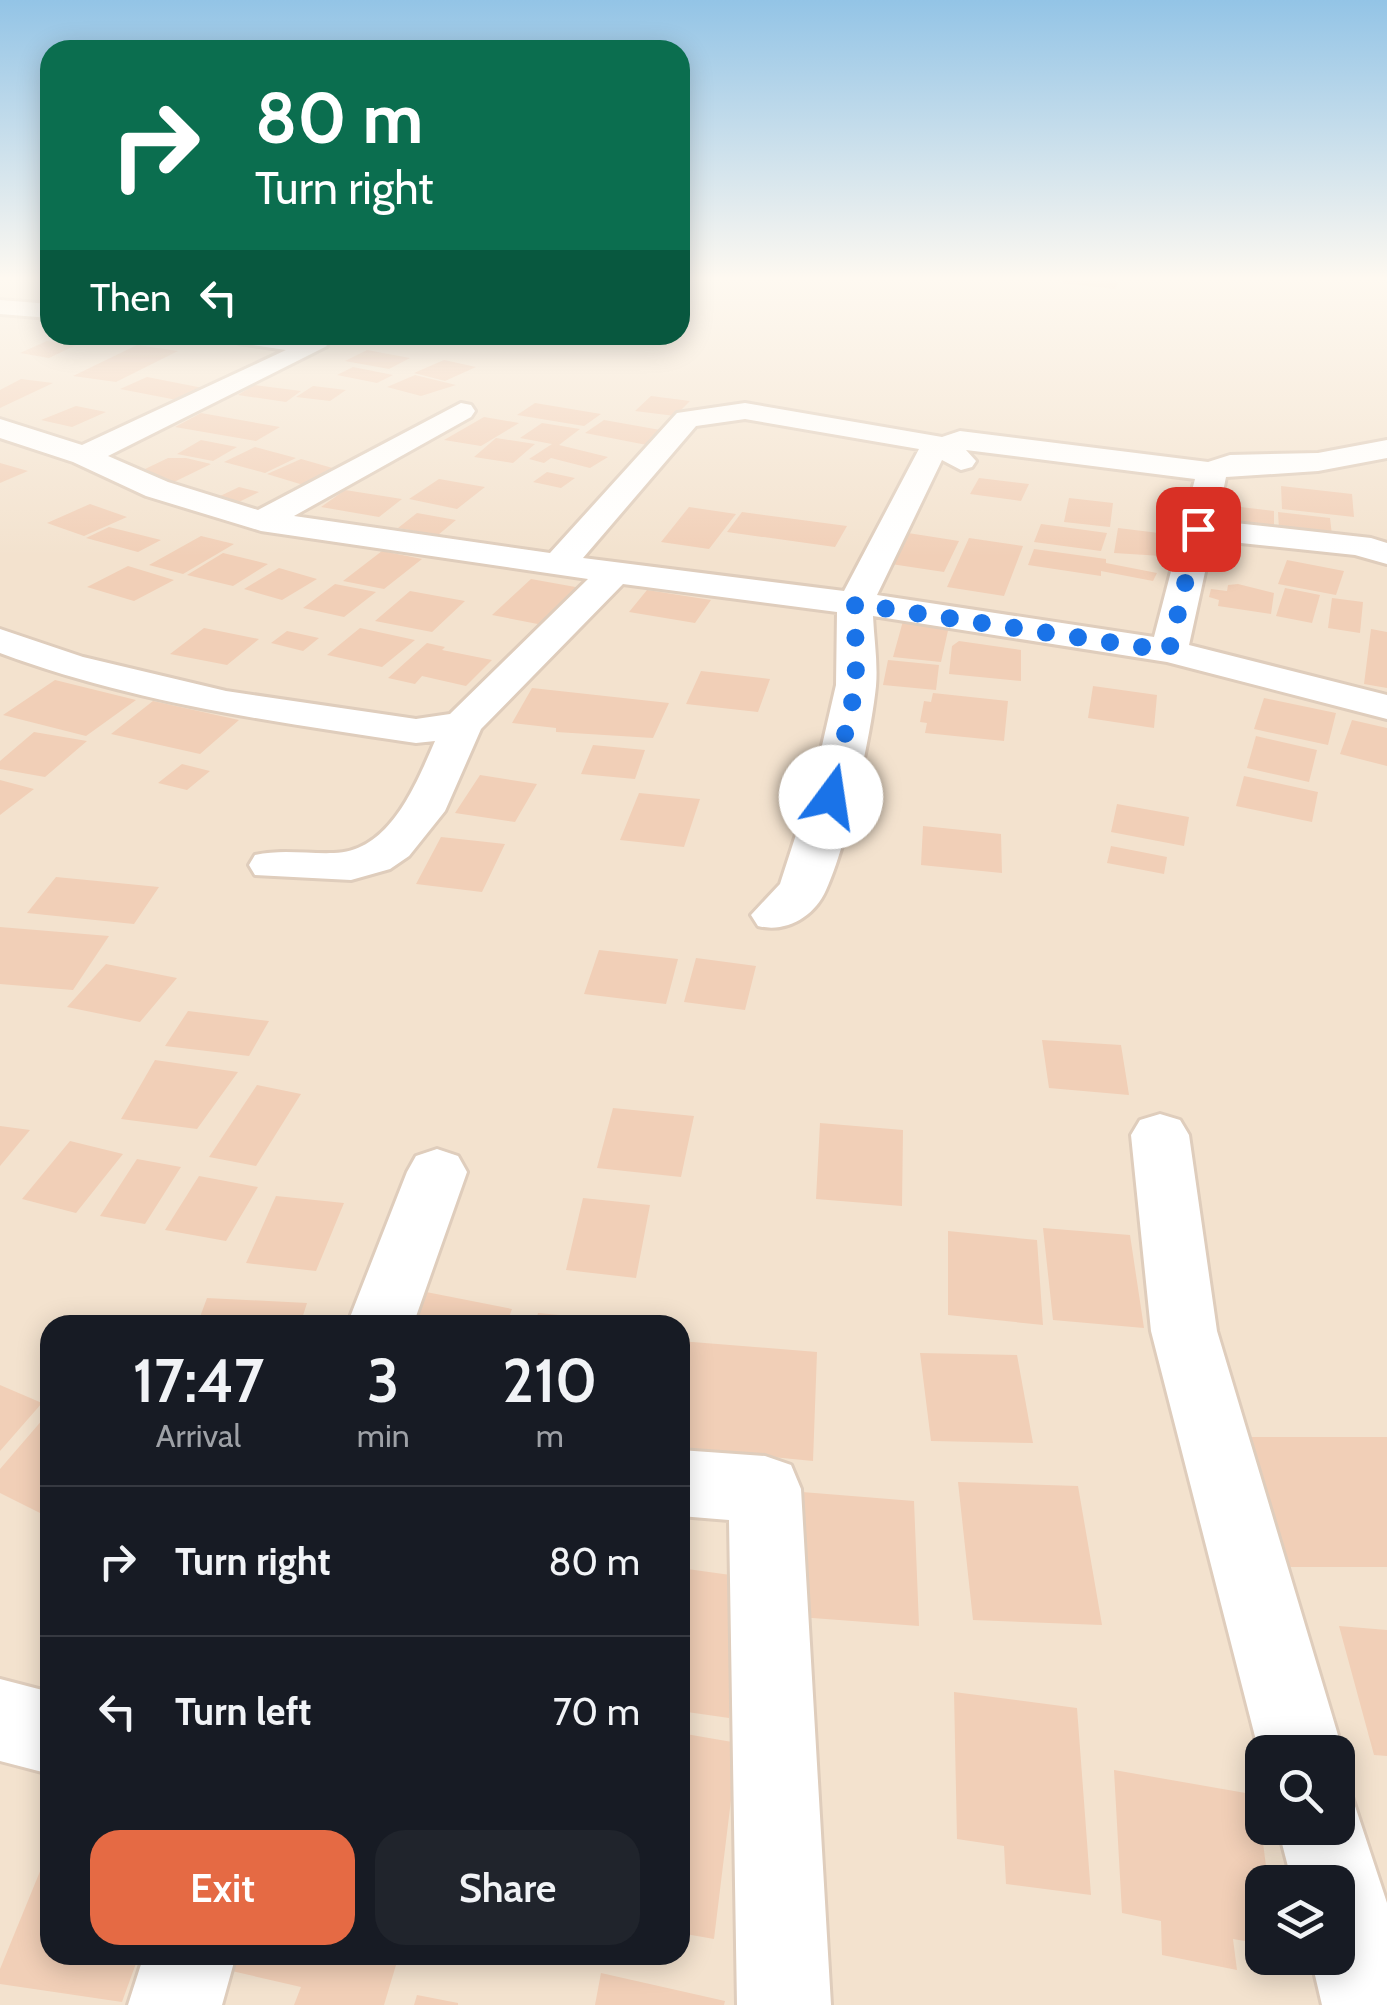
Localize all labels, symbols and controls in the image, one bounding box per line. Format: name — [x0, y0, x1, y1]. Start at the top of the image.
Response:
text: 80 m — [255, 75, 423, 161]
icon: right — [90, 80, 220, 210]
text: Turn right — [255, 161, 434, 215]
icon: left — [191, 270, 246, 325]
text: Then — [90, 274, 171, 321]
pin — [1156, 487, 1241, 572]
icon: arrive — [1171, 502, 1226, 557]
position arrow — [779, 745, 883, 849]
text: 17:47 — [133, 1344, 264, 1417]
text: 3 — [367, 1344, 399, 1417]
text: 210 — [502, 1344, 597, 1417]
text: Arrival — [156, 1416, 241, 1455]
text: min — [357, 1416, 410, 1455]
text: m — [536, 1416, 564, 1455]
icon: right — [90, 1534, 145, 1589]
text: Turn right — [175, 1538, 331, 1585]
text: 80 m — [549, 1538, 640, 1585]
icon: left — [90, 1684, 145, 1739]
text: Turn left — [175, 1688, 311, 1735]
text: 70 m — [553, 1688, 640, 1735]
map controls — [1245, 1735, 1355, 1975]
button: search — [1245, 1735, 1355, 1845]
button: Exit — [90, 1830, 355, 1945]
button: Share — [375, 1830, 640, 1945]
button: layers — [1245, 1865, 1355, 1975]

